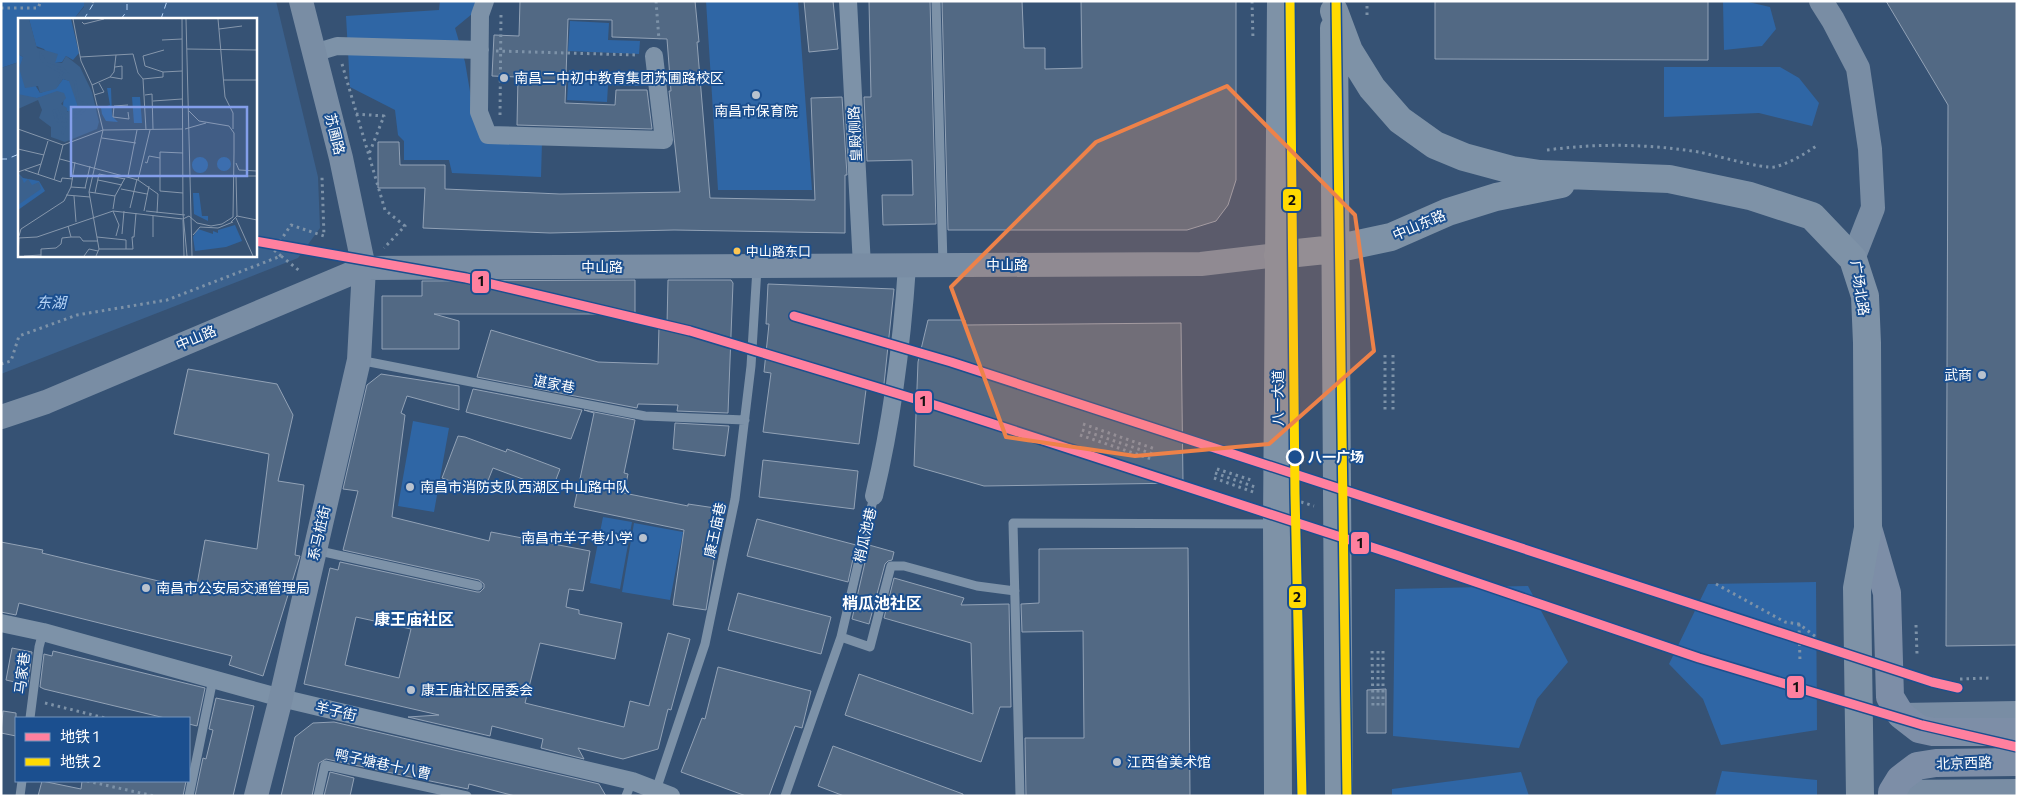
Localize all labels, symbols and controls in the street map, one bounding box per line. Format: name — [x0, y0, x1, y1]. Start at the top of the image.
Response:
inset map — [18, 18, 256, 256]
place label: 南昌二中初中教育集团苏圃路校区 — [514, 69, 724, 86]
marker: 南昌二中初中教育集团苏圃路校区 — [498, 72, 510, 84]
marker: 南昌市保育院 — [750, 89, 762, 101]
place label: 南昌市保育院 — [714, 102, 798, 119]
street label: 皇殿侧路 — [845, 106, 864, 162]
street label: 苏圃路 — [322, 111, 349, 156]
line badge: 2 — [1282, 188, 1302, 212]
text: 2 — [1288, 191, 1296, 208]
street label: 中山东路 — [1390, 206, 1448, 243]
place label: 中山路东口 — [746, 243, 811, 259]
marker: 中山路东口 — [732, 246, 742, 256]
street label: 中山路 — [986, 256, 1028, 273]
street label: 中山路 — [581, 258, 623, 275]
street label: 广场北路 — [1848, 259, 1873, 317]
line badge: 1 — [471, 270, 490, 294]
text: 1 — [478, 272, 484, 289]
water label: 东湖 — [36, 293, 68, 311]
street label: 中山路 — [173, 322, 218, 354]
place label: 武商 — [1944, 366, 1972, 383]
marker: 武商 — [1976, 369, 1988, 381]
street label: 八一大道 — [1269, 370, 1286, 426]
street label: 谌家巷 — [532, 371, 576, 396]
line badge: 1 — [914, 390, 933, 414]
text: 1 — [920, 392, 926, 409]
marker: 八一广场 — [1286, 448, 1304, 466]
place label: 八一广场 — [1308, 448, 1364, 465]
place label: 南昌市消防支队西湖区中山路中队 — [420, 478, 630, 495]
marker: 南昌市消防支队西湖区中山路中队 — [404, 481, 416, 493]
street label: 康王庙巷 — [700, 501, 729, 559]
street label: 系马桩街 — [304, 504, 333, 562]
street label: 梢瓜池巷 — [850, 506, 879, 564]
place label: 南昌市羊子巷小学 — [521, 529, 633, 546]
line badge: 1 — [1350, 531, 1370, 555]
marker: 南昌市羊子巷小学 — [637, 532, 649, 544]
text: 1 — [1357, 534, 1363, 551]
place label: 南昌市公安局交通管理局 — [156, 579, 310, 596]
marker: 南昌市公安局交通管理局 — [140, 582, 152, 594]
line badge: 2 — [1288, 585, 1307, 609]
text: 2 — [1293, 588, 1301, 605]
district label: 梢瓜池社区 — [842, 593, 922, 612]
district label: 康王庙社区 — [374, 609, 454, 628]
street label: 马家巷 — [11, 651, 32, 695]
line badge: 1 — [1786, 675, 1805, 699]
text: 1 — [1793, 678, 1799, 695]
place label: 康王庙社区居委会 — [421, 681, 533, 698]
marker: 康王庙社区居委会 — [405, 684, 417, 696]
street label: 羊子街 — [314, 698, 358, 724]
legend — [15, 717, 190, 782]
text: 地铁 1 — [60, 727, 99, 745]
street label: 鸭子塘巷十八曹 — [333, 745, 433, 782]
text: 地铁 2 — [60, 752, 101, 770]
place label: 江西省美术馆 — [1127, 753, 1211, 770]
street label: 北京西路 — [1936, 753, 1992, 772]
marker: 江西省美术馆 — [1111, 756, 1123, 768]

